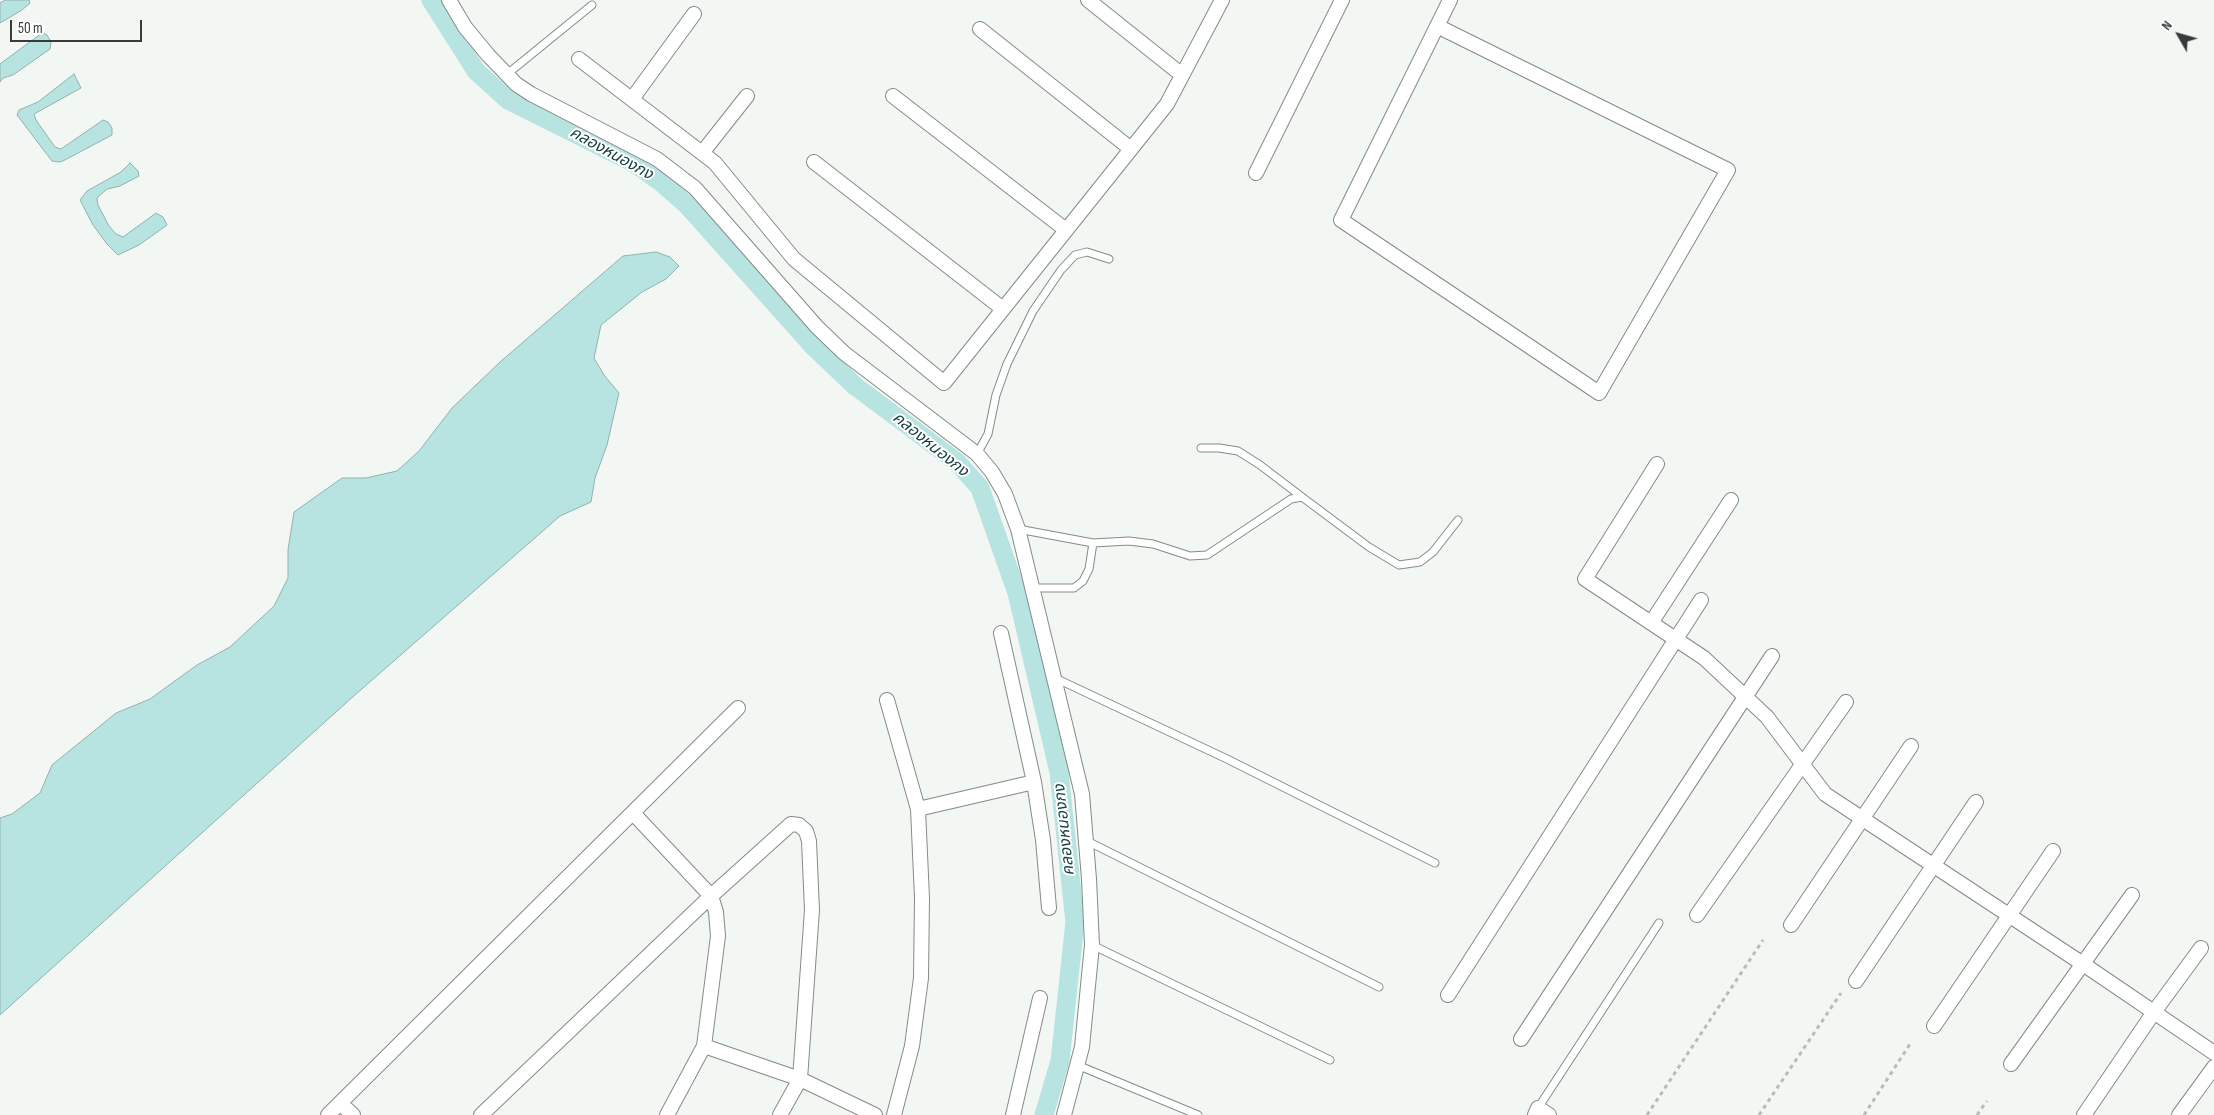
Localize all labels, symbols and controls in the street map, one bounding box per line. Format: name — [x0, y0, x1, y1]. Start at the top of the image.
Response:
scale bar — [12, 10, 145, 42]
north arrow — [2154, 10, 2204, 60]
text: N — [2158, 17, 2176, 34]
text: 50 m — [18, 19, 43, 38]
water label: คลองหนองกง — [566, 123, 656, 185]
water label: คลองหนองกง — [888, 409, 972, 481]
water label: คลองหนองกง — [1051, 783, 1079, 877]

